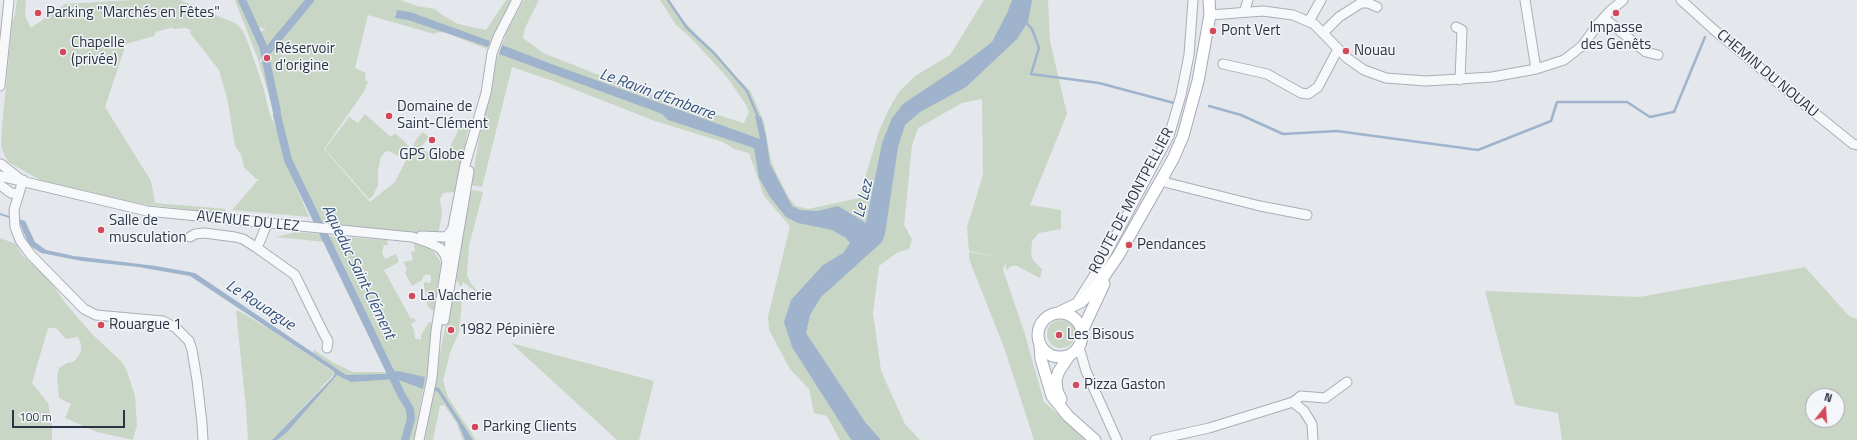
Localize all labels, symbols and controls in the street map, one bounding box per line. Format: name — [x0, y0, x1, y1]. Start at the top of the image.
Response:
place label: Parking "Marchés en Fêtes" — [46, 4, 220, 22]
marker: Parking "Marchés en Fêtes" — [33, 8, 43, 18]
marker: Impasse des Genêts — [1611, 8, 1621, 18]
place label: Impasse des Genêts — [1581, 19, 1651, 54]
place label: Pont Vert — [1221, 22, 1281, 40]
marker: Pont Vert — [1208, 26, 1218, 36]
street label: CHEMIN DU NOUAU — [1713, 26, 1821, 122]
place label: Chapelle (privée) — [71, 34, 125, 69]
place label: Réservoir d'origine — [275, 40, 335, 75]
place label: Nouau — [1354, 42, 1395, 60]
marker: Nouau — [1341, 46, 1351, 56]
marker: Chapelle (privée) — [58, 47, 68, 57]
marker: Réservoir d'origine — [262, 53, 272, 63]
water label: Le Ravin d'Embarre — [597, 65, 717, 125]
place label: Domaine de Saint-Clément — [397, 98, 488, 133]
marker: Domaine de Saint-Clément — [384, 111, 394, 121]
street label: ROUTE DE MONTPELLIER — [1086, 125, 1178, 277]
marker: GPS Globe — [427, 135, 437, 145]
place label: GPS Globe — [399, 146, 465, 164]
water label: Le Lez — [850, 178, 878, 220]
water label: Aqueduc Saint-Clément — [317, 202, 399, 342]
street label: AVENUE DU LEZ — [196, 208, 300, 236]
place label: Salle de musculation — [109, 212, 186, 247]
marker: Salle de musculation — [96, 225, 106, 235]
place label: Pendances — [1137, 236, 1206, 254]
marker: Pendances — [1124, 240, 1134, 250]
water label: Le Rouargue — [222, 277, 298, 335]
place label: La Vacherie — [420, 287, 492, 305]
marker: La Vacherie — [407, 291, 417, 301]
place label: Rouargue 1 — [109, 316, 182, 334]
marker: Rouargue 1 — [96, 320, 106, 330]
place label: 1982 Pépinière — [459, 321, 555, 339]
marker: 1982 Pépinière — [446, 325, 456, 335]
place label: Les Bisous — [1067, 326, 1134, 344]
marker: Les Bisous — [1054, 330, 1064, 340]
place label: Pizza Gaston — [1084, 376, 1166, 394]
marker: Pizza Gaston — [1071, 380, 1081, 390]
north arrow — [1805, 388, 1845, 428]
text: N — [1822, 389, 1834, 406]
scale bar — [14, 402, 127, 428]
text: 100 m — [19, 407, 52, 426]
place label: Parking Clients — [483, 418, 577, 436]
marker: Parking Clients — [470, 422, 480, 432]

